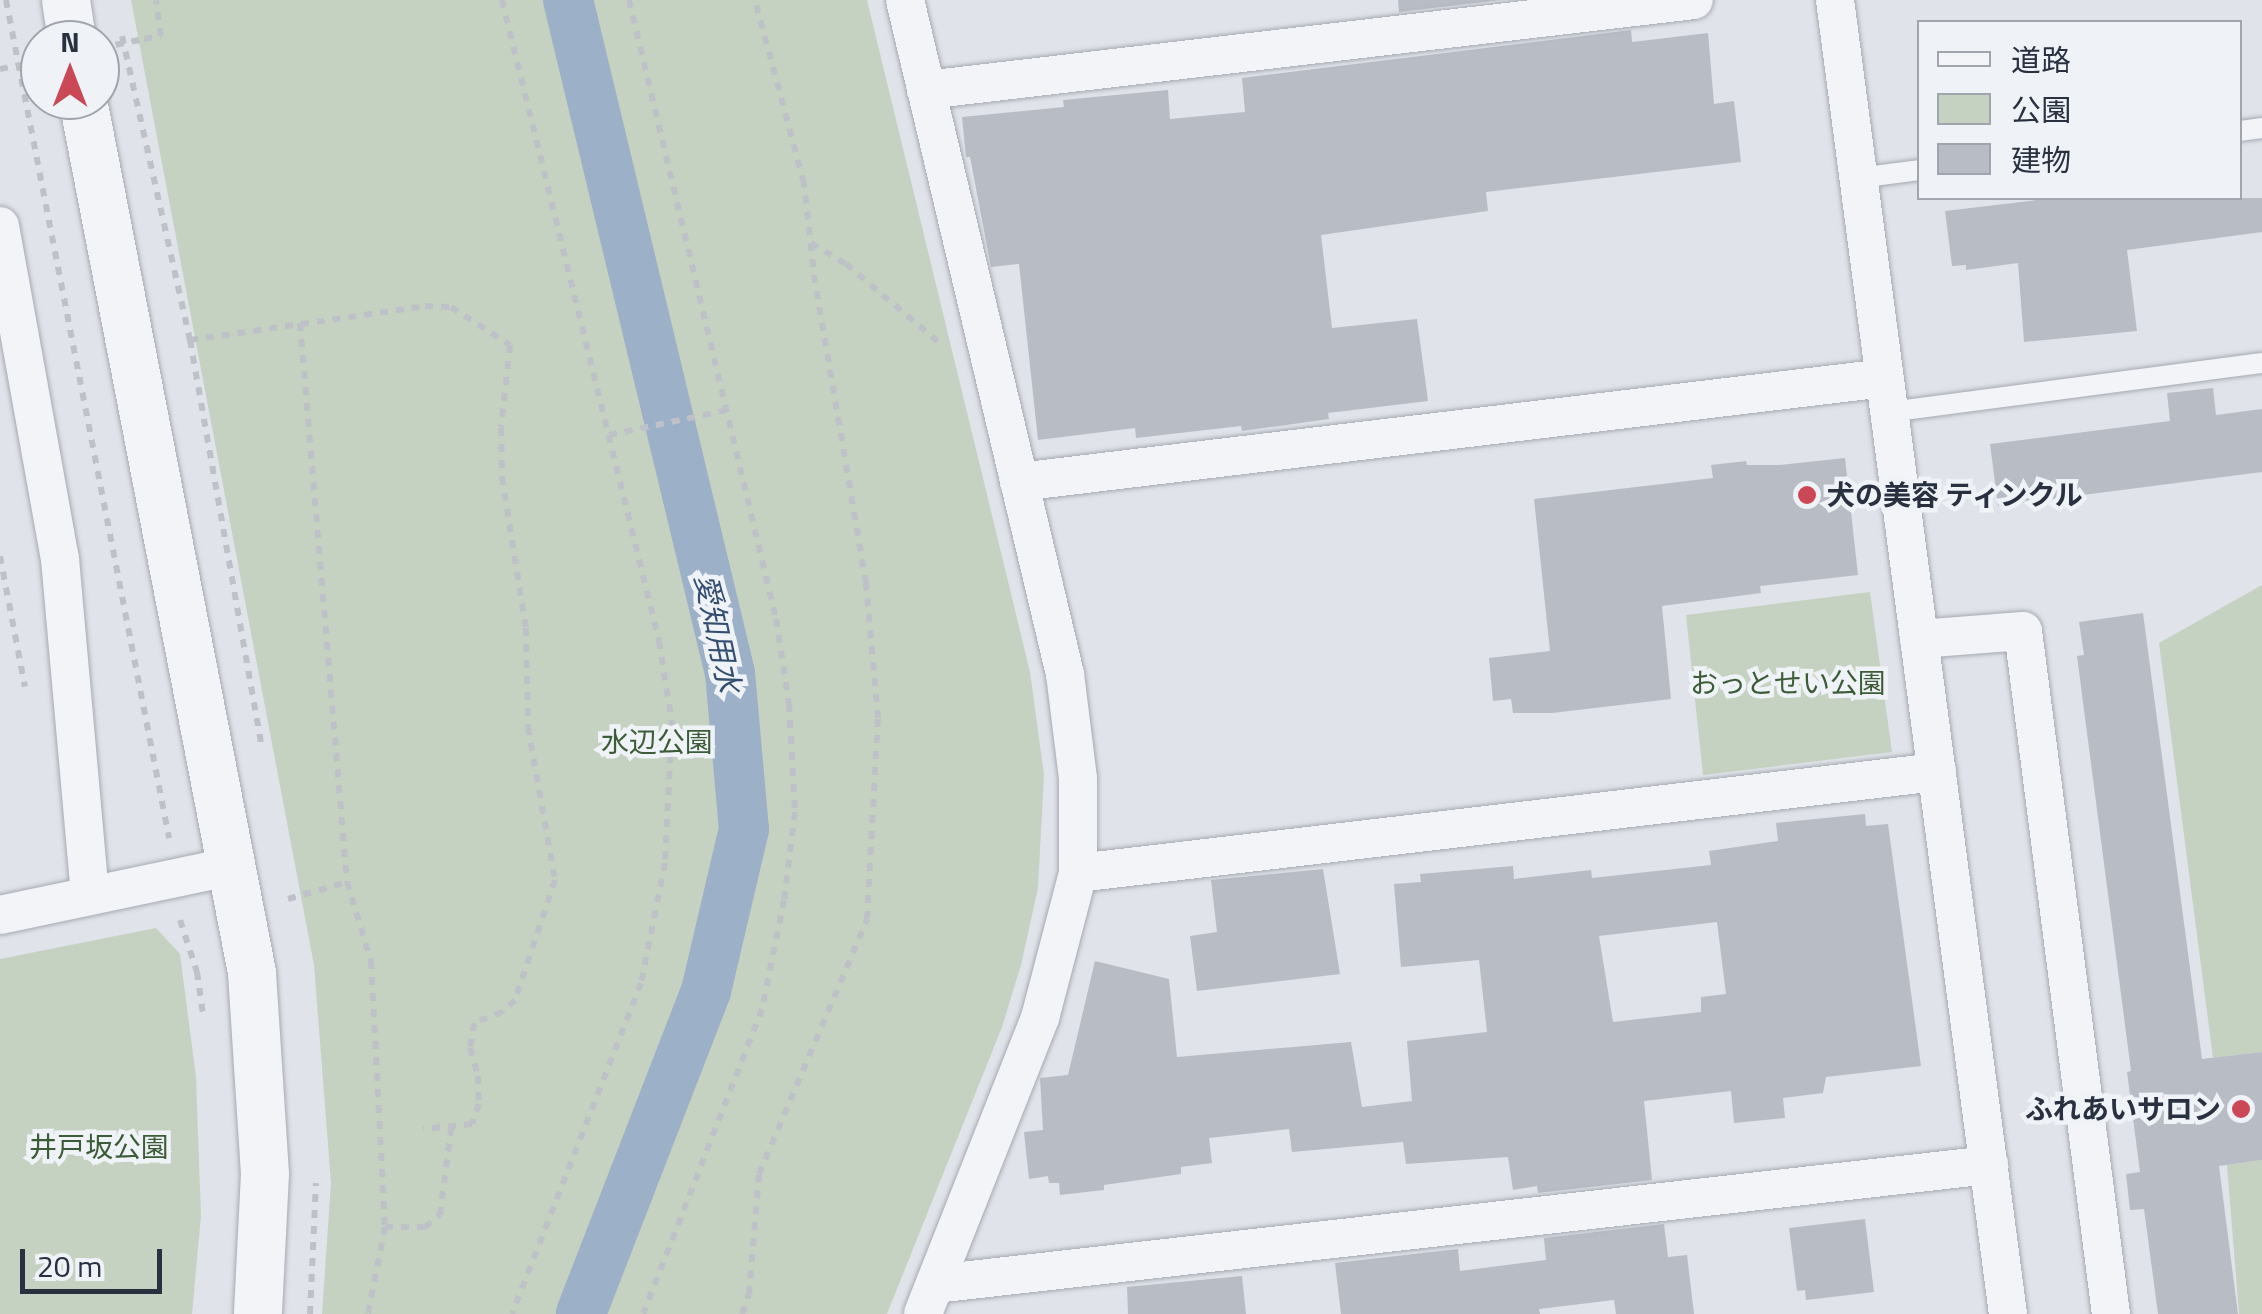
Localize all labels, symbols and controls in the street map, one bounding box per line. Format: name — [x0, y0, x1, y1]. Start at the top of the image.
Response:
north arrow — [20, 20, 120, 120]
text: N — [60, 20, 80, 63]
legend — [1917, 20, 2242, 200]
text: 道路 — [2011, 37, 2071, 83]
text: 公園 — [2011, 87, 2071, 133]
text: 建物 — [2011, 137, 2071, 183]
place label: 犬の美容 ティンクル — [1827, 478, 2085, 512]
marker: 犬の美容 ティンクル — [1796, 484, 1818, 506]
water label: 愛知用水 — [688, 571, 748, 695]
park label: おっとせい公園 — [1690, 666, 1886, 700]
park label: 水辺公園 — [601, 725, 713, 759]
place label: ふれあいサロン — [2025, 1092, 2221, 1126]
marker: ふれあいサロン — [2230, 1098, 2252, 1120]
park label: 井戸坂公園 — [29, 1130, 169, 1164]
scale bar — [25, 1229, 168, 1291]
text: 20 m — [37, 1243, 102, 1289]

